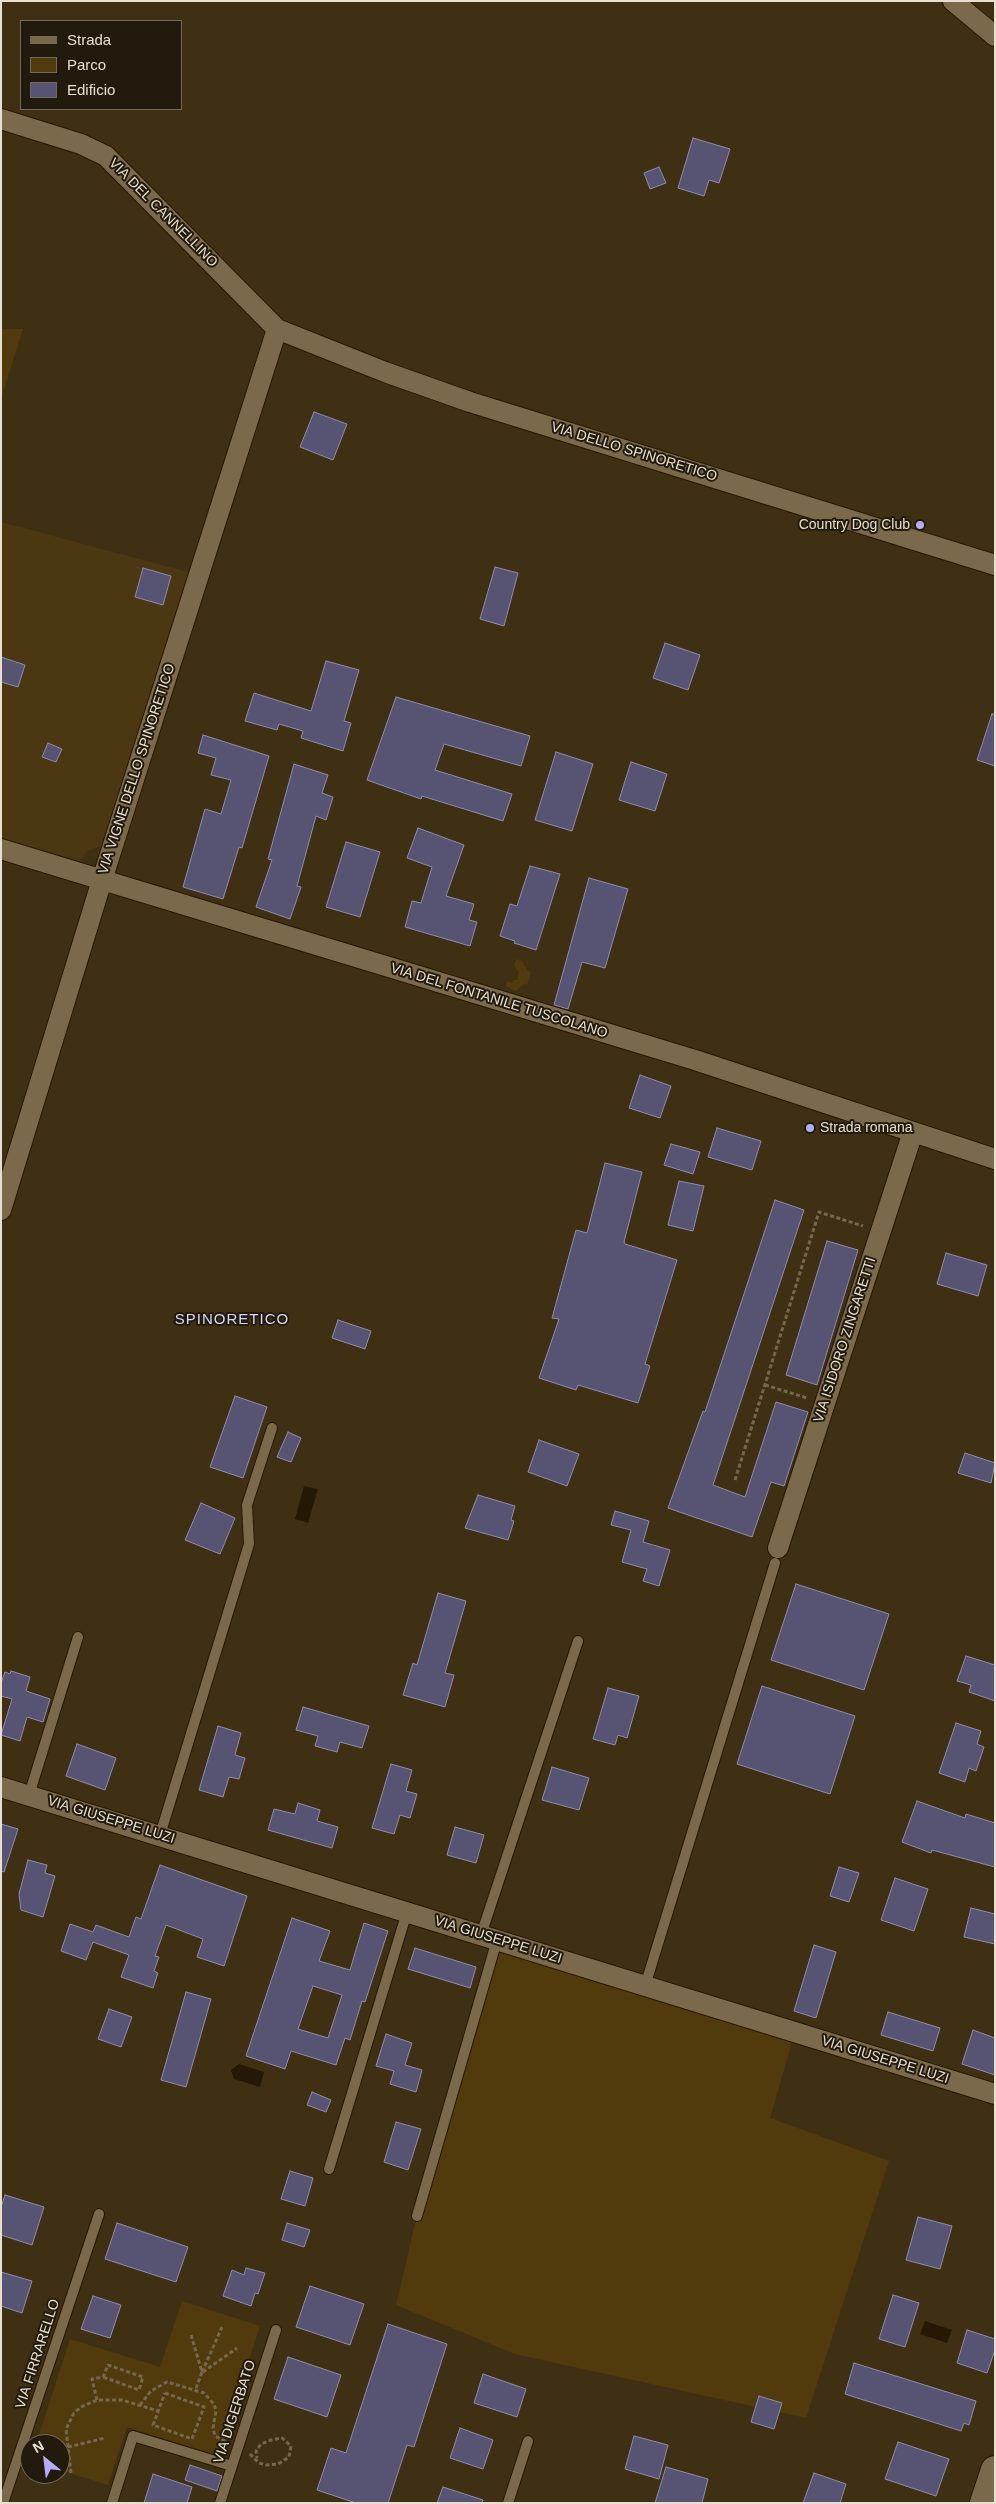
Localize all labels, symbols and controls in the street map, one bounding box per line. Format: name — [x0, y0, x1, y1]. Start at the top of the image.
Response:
legend — [20, 20, 182, 110]
text: Strada — [67, 31, 111, 48]
text: Parco — [67, 56, 106, 73]
text: Edificio — [67, 81, 115, 98]
street label: VIA DEL CANNELLINO — [105, 155, 221, 271]
street label: VIA DELLO SPINORETICO — [549, 419, 719, 485]
place label: Country Dog Club — [799, 517, 910, 533]
marker: Country Dog Club — [914, 519, 926, 531]
street label: VIA VIGNE DELLO SPINORETICO — [95, 662, 179, 876]
street label: VIA DEL FONTANILE TUSCOLANO — [388, 960, 610, 1042]
place label: Strada romana — [820, 1120, 913, 1136]
marker: Strada romana — [804, 1122, 816, 1134]
street label: VIA ISIDORO ZINGARETTI — [810, 1255, 880, 1425]
district label: SPINORETICO — [173, 1311, 291, 1329]
street label: VIA GIUSEPPE LUZI — [45, 1793, 177, 1847]
street label: VIA GIUSEPPE LUZI — [432, 1913, 564, 1967]
street label: VIA GIUSEPPE LUZI — [819, 2033, 951, 2087]
street label: VIA FIRRARELLO — [12, 2297, 64, 2411]
street label: VIA DIGERBATO — [210, 2358, 260, 2466]
north arrow — [20, 2434, 70, 2484]
text: N — [30, 2437, 47, 2456]

